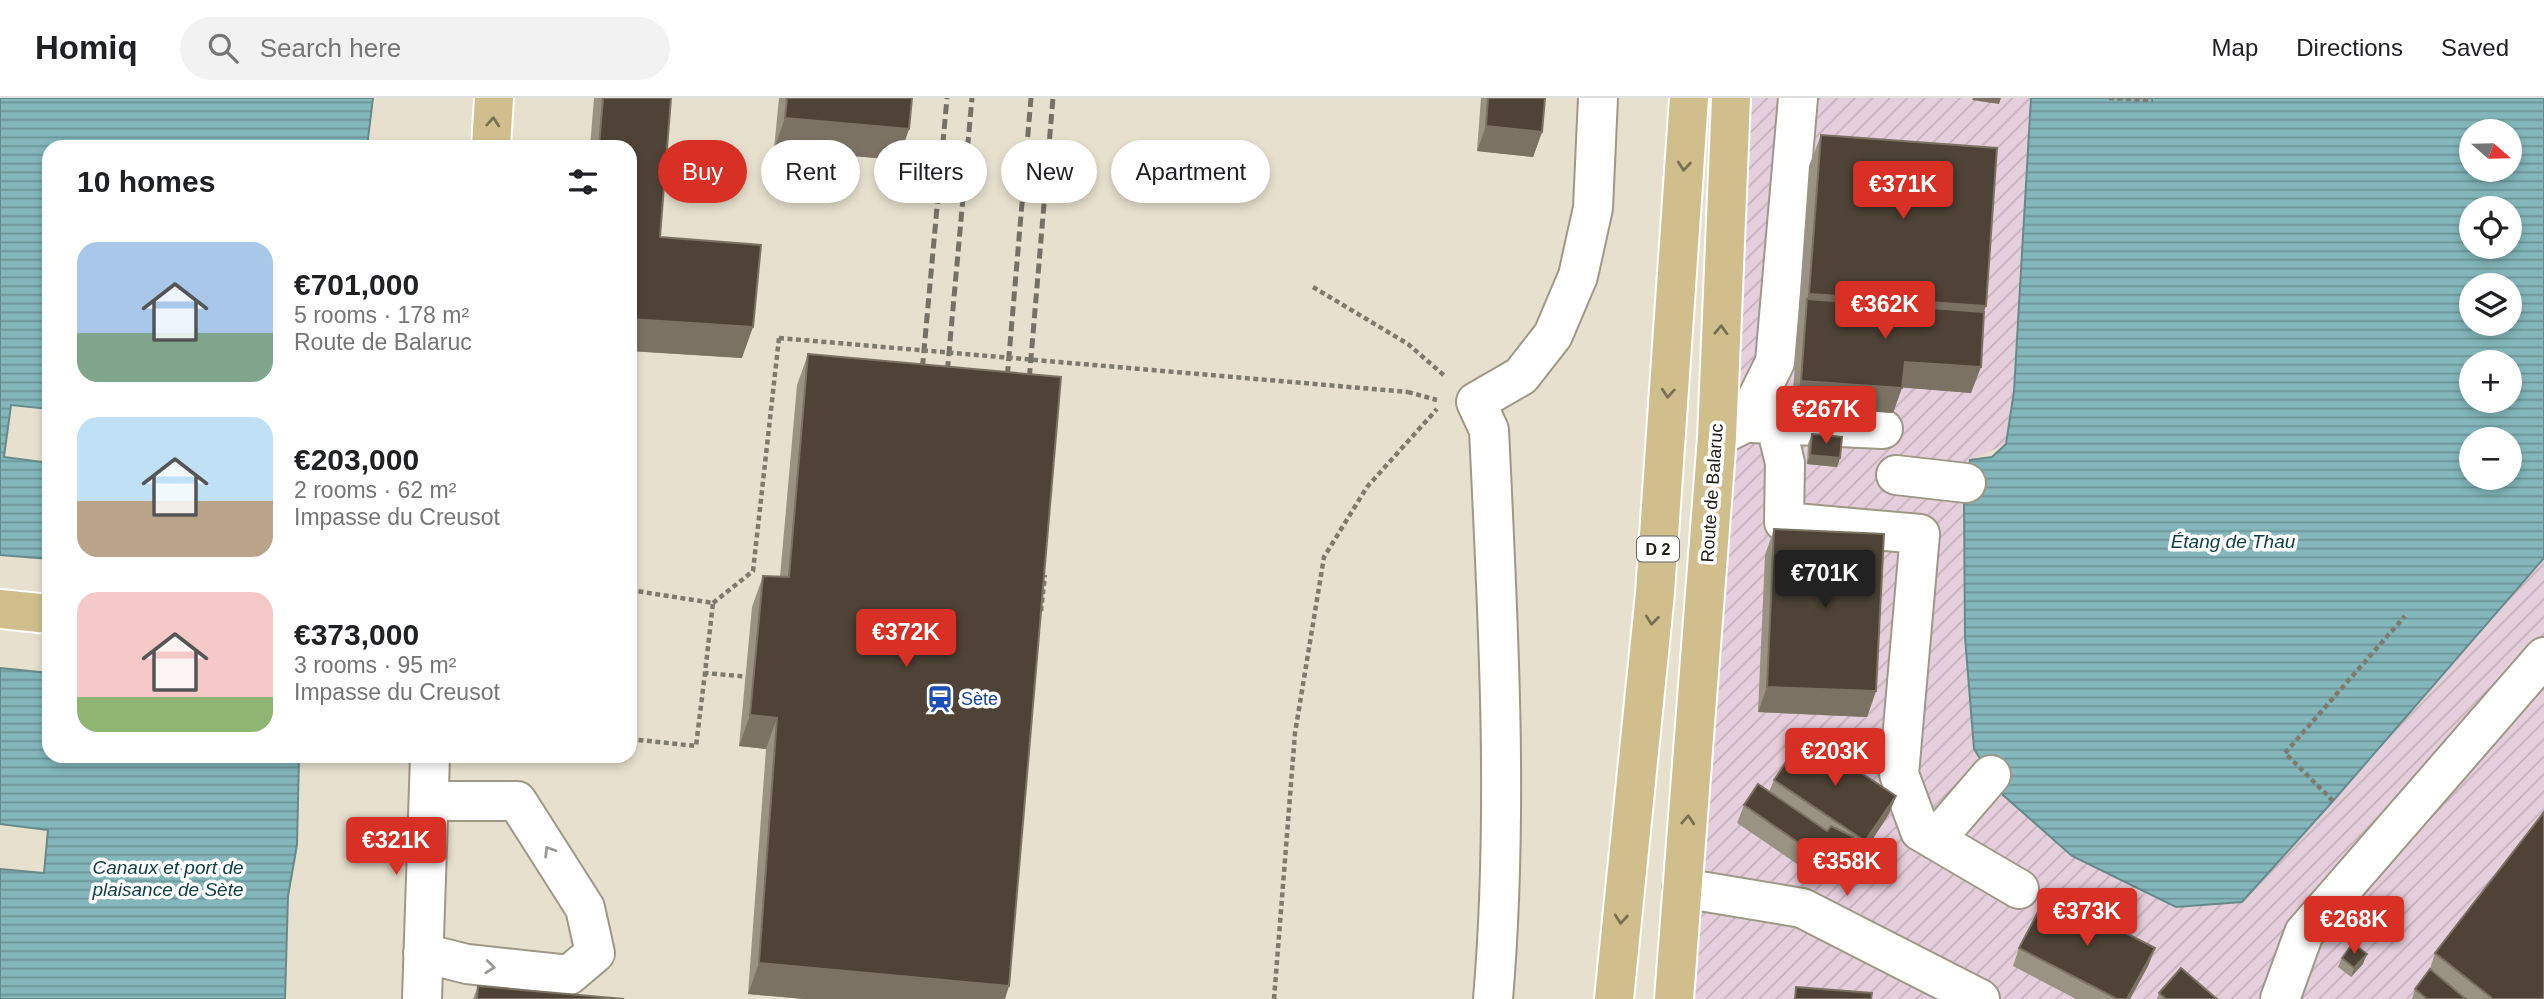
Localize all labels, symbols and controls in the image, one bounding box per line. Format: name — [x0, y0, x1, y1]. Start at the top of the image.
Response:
search box — [180, 17, 670, 80]
text: Homiq — [35, 29, 138, 66]
icon: search — [204, 29, 242, 67]
text: Search here — [260, 33, 401, 63]
text: Map — [2212, 34, 2258, 61]
text: Directions — [2296, 34, 2403, 61]
text: Saved — [2441, 34, 2509, 61]
one-way arrow — [485, 117, 500, 128]
north arrow — [2459, 119, 2522, 182]
map controls — [2459, 119, 2522, 490]
chip: Buy — [658, 140, 747, 203]
chip: Rent — [761, 140, 860, 203]
chip: Filters — [874, 140, 987, 203]
chip: New — [1001, 140, 1097, 203]
chip: Apartment — [1111, 140, 1270, 203]
one-way arrow — [1677, 161, 1692, 172]
pin: €371K — [1854, 162, 1952, 221]
icon: filters — [564, 163, 602, 201]
text: 10 homes — [77, 165, 215, 198]
text: €371K — [1869, 171, 1937, 197]
button: locate — [2459, 196, 2522, 259]
text: €701,000 — [294, 268, 419, 301]
icon: home — [133, 270, 217, 354]
button: layers — [2459, 273, 2522, 336]
pin: €362K — [1836, 282, 1934, 341]
text: €362K — [1851, 291, 1919, 317]
text: 5 rooms · 178 m² — [294, 302, 469, 328]
one-way arrow — [1714, 324, 1729, 335]
text: Route de Balaruc — [294, 329, 472, 355]
button: + — [2459, 350, 2522, 413]
pin: €267K — [1777, 386, 1875, 446]
one-way arrow — [1660, 388, 1675, 399]
text: €267K — [1792, 396, 1860, 422]
street label: Route de Balaruc — [1697, 423, 1727, 563]
button: − — [2459, 427, 2522, 490]
text: €203,000 — [294, 443, 419, 476]
icon: home — [133, 445, 217, 529]
text: 2 rooms · 62 m² — [294, 477, 456, 503]
text: Impasse du Creusot — [294, 504, 500, 530]
water label: Étang de Thau — [2171, 531, 2296, 552]
road number: D 2 — [1637, 536, 1679, 562]
pin: €701K — [1776, 550, 1874, 610]
text: €701K — [1791, 560, 1859, 586]
pin: €372K — [857, 610, 955, 669]
one-way arrow — [1645, 615, 1660, 626]
text: €373,000 — [294, 618, 419, 651]
text: €372K — [872, 619, 940, 645]
icon: home — [133, 620, 217, 704]
text: 3 rooms · 95 m² — [294, 652, 456, 678]
text: Impasse du Creusot — [294, 679, 500, 705]
station icon: Sète — [925, 684, 955, 714]
place label: Sète — [961, 689, 998, 709]
pin: €203K — [1786, 728, 1884, 788]
text: €203K — [1801, 738, 1869, 764]
one-way arrow — [1680, 814, 1695, 825]
pin: €321K — [347, 818, 445, 877]
text: €321K — [362, 827, 430, 853]
pin: €358K — [1798, 838, 1896, 898]
one-way arrow — [544, 845, 557, 858]
text: €358K — [1813, 848, 1881, 874]
water label: Canaux et port de plaisance de Sète — [91, 857, 244, 900]
pin: €373K — [2038, 888, 2136, 948]
pin: €268K — [2305, 896, 2403, 956]
text: €373K — [2053, 898, 2121, 924]
text: €268K — [2320, 906, 2388, 932]
one-way arrow — [1614, 914, 1629, 925]
one-way arrow — [485, 959, 496, 974]

